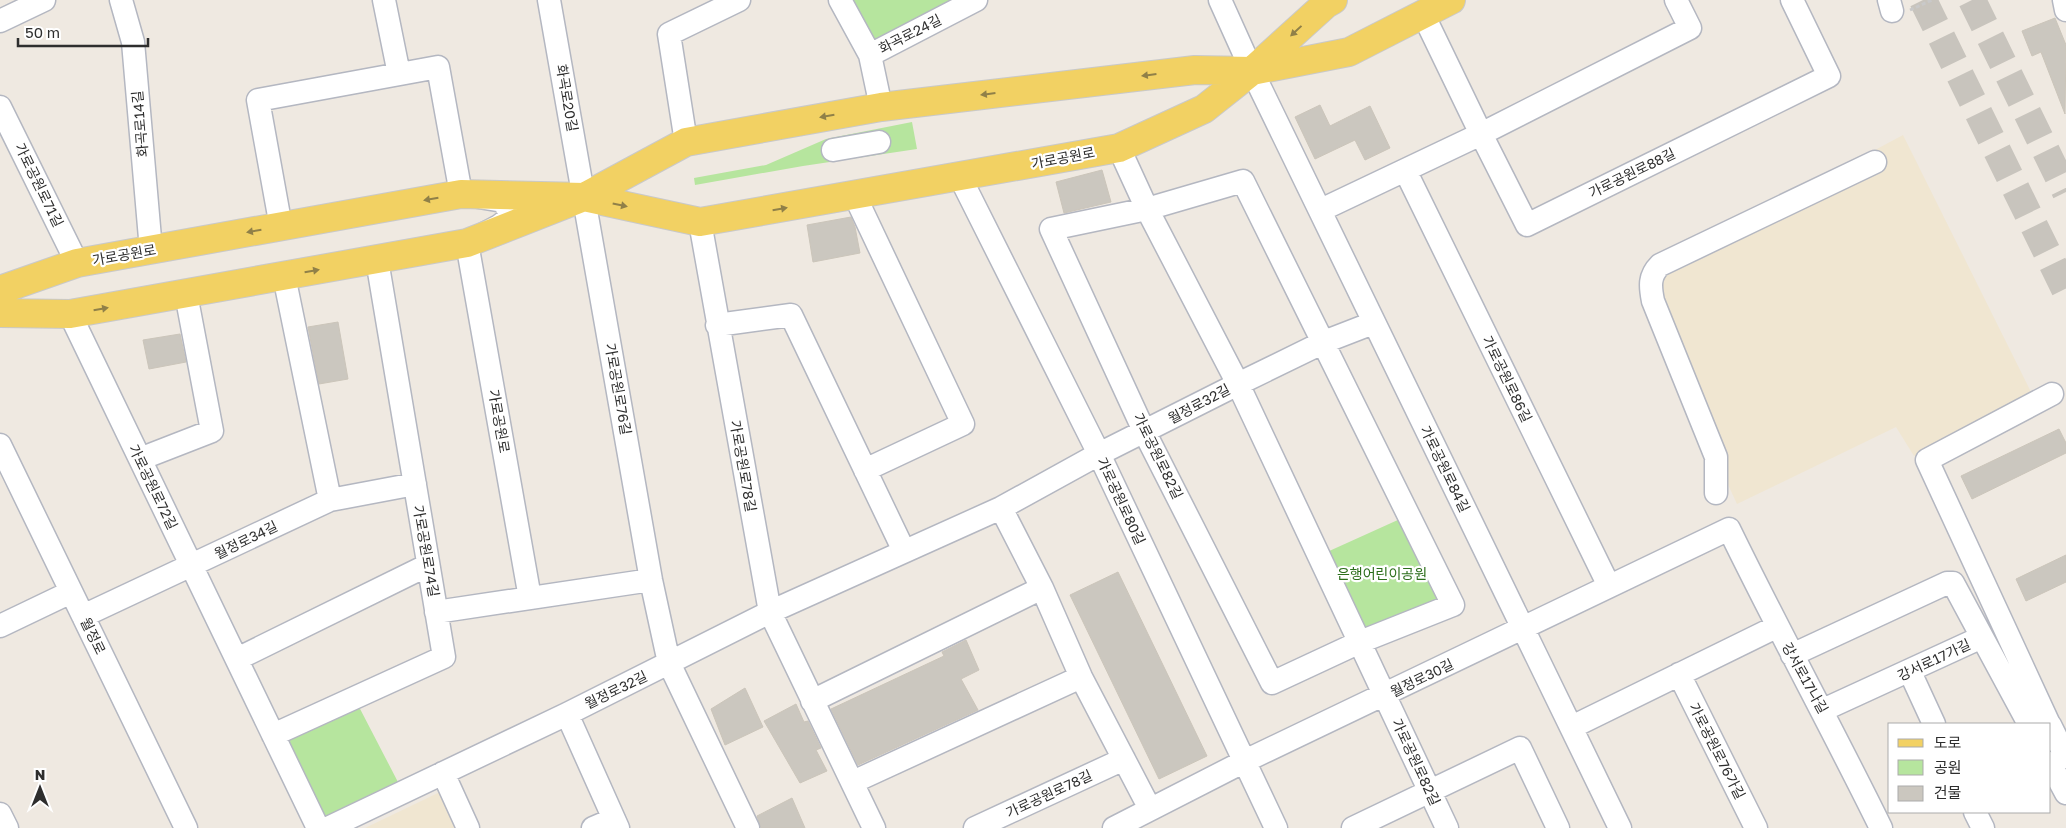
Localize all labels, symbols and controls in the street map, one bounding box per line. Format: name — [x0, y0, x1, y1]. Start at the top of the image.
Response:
street label: 화곡로24길 — [876, 11, 944, 57]
scale bar — [18, 15, 148, 47]
text: 50 m — [25, 23, 60, 41]
one-way arrow — [1290, 25, 1302, 37]
street label: 화곡로20길 — [553, 63, 582, 133]
one-way arrow — [1141, 71, 1157, 79]
street label: 화곡로14길 — [128, 90, 151, 158]
one-way arrow — [980, 90, 996, 98]
one-way arrow — [819, 113, 835, 121]
street label: 가로공원로71길 — [12, 140, 67, 230]
street label: 가로공원로 — [1030, 143, 1096, 172]
street label: 가로공원로88길 — [1586, 144, 1678, 201]
one-way arrow — [423, 196, 439, 204]
one-way arrow — [613, 201, 628, 209]
one-way arrow — [772, 204, 788, 212]
one-way arrow — [246, 228, 262, 236]
street label: 가로공원로 — [91, 241, 157, 268]
one-way arrow — [305, 267, 321, 275]
one-way arrow — [93, 304, 109, 312]
street label: 가로공원로86길 — [1479, 333, 1536, 425]
street label: 가로공원로76길 — [602, 342, 635, 436]
street label: 월정로32길 — [1165, 380, 1233, 427]
street label: 가로공원로 — [486, 388, 513, 454]
street label: 가로공원로82길 — [1130, 410, 1187, 502]
street label: 가로공원로78길 — [727, 419, 760, 513]
street label: 가로공원로84길 — [1417, 423, 1474, 515]
street label: 가로공원로72길 — [125, 441, 181, 532]
street label: 가로공원로80길 — [1094, 454, 1149, 547]
street label: 가로공원로74길 — [410, 504, 443, 598]
street label: 월정로34길 — [211, 517, 280, 562]
park label: 은행어린이공원 — [1337, 565, 1427, 582]
street label: 월정로 — [77, 615, 110, 657]
street label: 강서로17가길 — [1895, 635, 1973, 684]
street label: 강서로17나길 — [1779, 639, 1832, 716]
street label: 월정로30길 — [1387, 655, 1456, 700]
street label: 월정로32길 — [582, 667, 650, 712]
street label: 가로공원로76가길 — [1686, 700, 1749, 802]
street label: 가로공원로82길 — [1389, 716, 1444, 808]
legend — [1888, 723, 2051, 813]
text: 도로 — [1934, 733, 1962, 751]
text: 공원 — [1934, 758, 1962, 776]
north arrow — [15, 763, 65, 813]
text: N — [35, 766, 45, 783]
street label: 가로공원로78길 — [1003, 766, 1095, 821]
text: 건물 — [1934, 783, 1962, 801]

